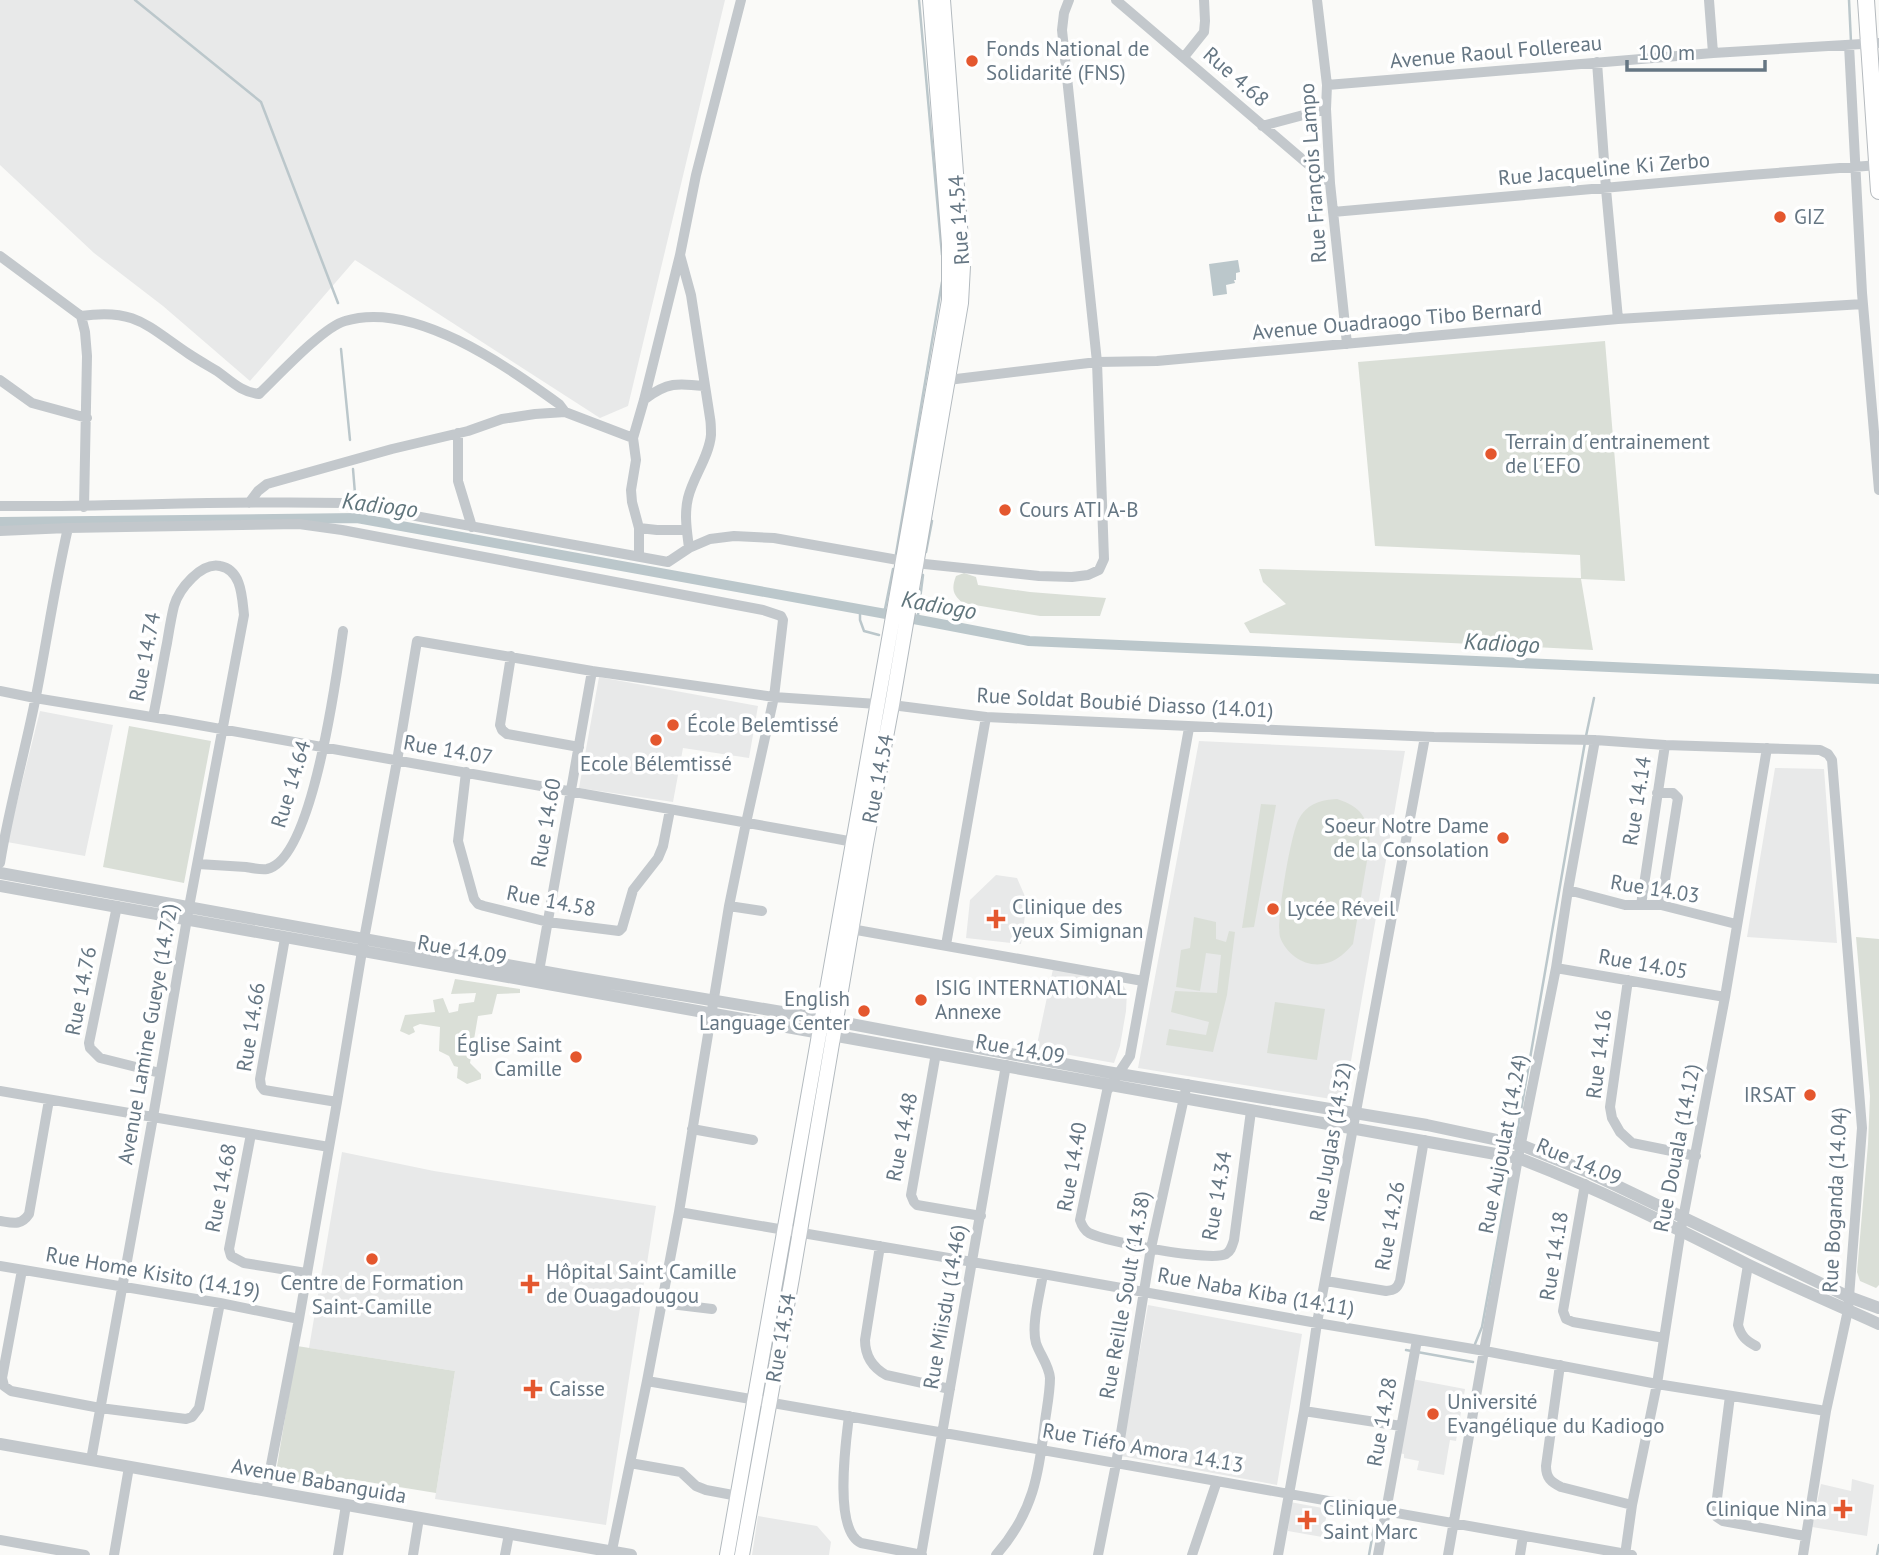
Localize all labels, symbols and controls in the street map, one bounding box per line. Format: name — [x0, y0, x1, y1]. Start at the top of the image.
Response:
scale bar — [1627, 28, 1765, 72]
street label: Avenue Raoul Follereau — [1389, 29, 1603, 74]
place label: Fonds National de Solidarité (FNS) — [986, 35, 1150, 86]
text: 100 m — [1638, 39, 1695, 66]
street label: Rue 4.68 — [1198, 41, 1275, 113]
marker: Fonds National de Solidarité (FNS) — [964, 53, 980, 69]
street label: Rue François Lampo — [1293, 82, 1332, 264]
street label: Rue Jacqueline Ki Zerbo — [1497, 146, 1711, 191]
street label: Rue 14.54 — [942, 174, 975, 266]
place label: GIZ — [1794, 203, 1824, 230]
marker: GIZ — [1772, 209, 1788, 225]
street label: Avenue Ouadraogo Tibo Bernard — [1251, 293, 1543, 346]
place label: Terrain d´entrainement de l´EFO — [1505, 428, 1710, 479]
marker: Terrain d´entrainement de l´EFO — [1483, 446, 1499, 462]
water label: Kadiogo — [341, 485, 420, 524]
place label: Cours ATI A-B — [1019, 496, 1139, 523]
marker: Cours ATI A-B — [997, 502, 1013, 518]
water label: Kadiogo — [899, 584, 979, 625]
street label: Rue 14.74 — [123, 610, 166, 704]
water label: Kadiogo — [1463, 626, 1541, 659]
street label: Rue Soldat Boubié Diasso (14.01) — [976, 681, 1274, 724]
place label: École Belemtissé — [687, 711, 839, 738]
marker: École Belemtissé — [665, 717, 681, 733]
street label: Rue 14.07 — [401, 728, 495, 771]
marker: Ecole Bélemtissé — [648, 732, 664, 748]
street label: Rue 14.54 — [856, 732, 899, 826]
street label: Rue 14.64 — [264, 737, 317, 831]
place label: Ecole Bélemtissé — [580, 750, 732, 777]
street label: Rue 14.14 — [1616, 754, 1657, 848]
street label: Rue 14.60 — [524, 776, 567, 870]
place label: Soeur Notre Dame de la Consolation — [1324, 812, 1489, 863]
marker: Soeur Notre Dame de la Consolation — [1495, 830, 1511, 846]
street label: Rue 14.03 — [1608, 868, 1702, 909]
street label: Rue 14.58 — [504, 879, 598, 922]
place label: Clinique des yeux Simignan — [1012, 893, 1143, 944]
place label: Lycée Réveil — [1287, 895, 1395, 922]
street label: Avenue Lamine Gueye (14.72) — [111, 901, 184, 1167]
marker: Lycée Réveil — [1265, 901, 1281, 917]
marker: Clinique des yeux Simignan — [986, 909, 1006, 929]
street label: Rue 14.09 — [415, 928, 509, 971]
street label: Rue 14.05 — [1596, 942, 1690, 985]
street label: Rue 14.76 — [59, 944, 102, 1038]
place label: ISIG INTERNATIONAL Annexe — [935, 974, 1127, 1025]
street label: Rue 14.66 — [230, 980, 271, 1074]
place label: English Language Center — [699, 985, 850, 1036]
marker: ISIG INTERNATIONAL Annexe — [913, 992, 929, 1008]
marker: English Language Center — [856, 1003, 872, 1019]
street label: Rue 14.16 — [1580, 1008, 1617, 1100]
street label: Rue 14.09 — [973, 1027, 1067, 1070]
place label: Église Saint Camille — [457, 1031, 562, 1082]
marker: Église Saint Camille — [568, 1049, 584, 1065]
street label: Rue Aujoulat (14.24) — [1472, 1052, 1533, 1236]
street label: Rue Juglas (14.32) — [1303, 1060, 1358, 1224]
street label: Rue Douala (14.12) — [1647, 1061, 1706, 1234]
place label: IRSAT — [1744, 1081, 1796, 1108]
marker: IRSAT — [1802, 1087, 1818, 1103]
street label: Rue 14.48 — [880, 1090, 923, 1184]
street label: Rue Boganda (14.04) — [1816, 1106, 1853, 1294]
street label: Rue 14.40 — [1050, 1120, 1093, 1214]
street label: Rue 14.09 — [1532, 1131, 1626, 1192]
street label: Rue 14.68 — [199, 1141, 242, 1235]
street label: Rue 14.34 — [1195, 1149, 1238, 1243]
street label: Rue 14.26 — [1368, 1179, 1411, 1273]
street label: Rue Reille Soult (14.38) — [1093, 1189, 1156, 1401]
street label: Rue 14.18 — [1533, 1209, 1574, 1303]
street label: Rue Miisdu (14.46) — [917, 1222, 972, 1391]
street label: Rue Home Kisito (14.19) — [44, 1240, 262, 1305]
marker: Centre de Formation Saint-Camille — [364, 1251, 380, 1267]
place label: Hôpital Saint Camille de Ouagadougou — [546, 1258, 737, 1309]
street label: Rue Naba Kiba (14.11) — [1155, 1261, 1357, 1322]
place label: Centre de Formation Saint-Camille — [280, 1269, 464, 1320]
marker: Hôpital Saint Camille de Ouagadougou — [520, 1274, 540, 1294]
street label: Rue 14.54 — [759, 1291, 802, 1385]
place label: Caisse — [549, 1375, 605, 1402]
street label: Rue 14.28 — [1360, 1375, 1403, 1469]
marker: Caisse — [523, 1379, 543, 1399]
place label: Université Evangélique du Kadiogo — [1447, 1388, 1664, 1439]
marker: Université Evangélique du Kadiogo — [1425, 1406, 1441, 1422]
street label: Rue Tiéfo Amora 14.13 — [1040, 1417, 1246, 1479]
street label: Avenue Babanguida — [230, 1452, 409, 1509]
place label: Clinique Saint Marc — [1323, 1494, 1418, 1545]
place label: Clinique Nina — [1706, 1495, 1827, 1522]
marker: Clinique Nina — [1833, 1499, 1853, 1519]
marker: Clinique Saint Marc — [1297, 1510, 1317, 1530]

